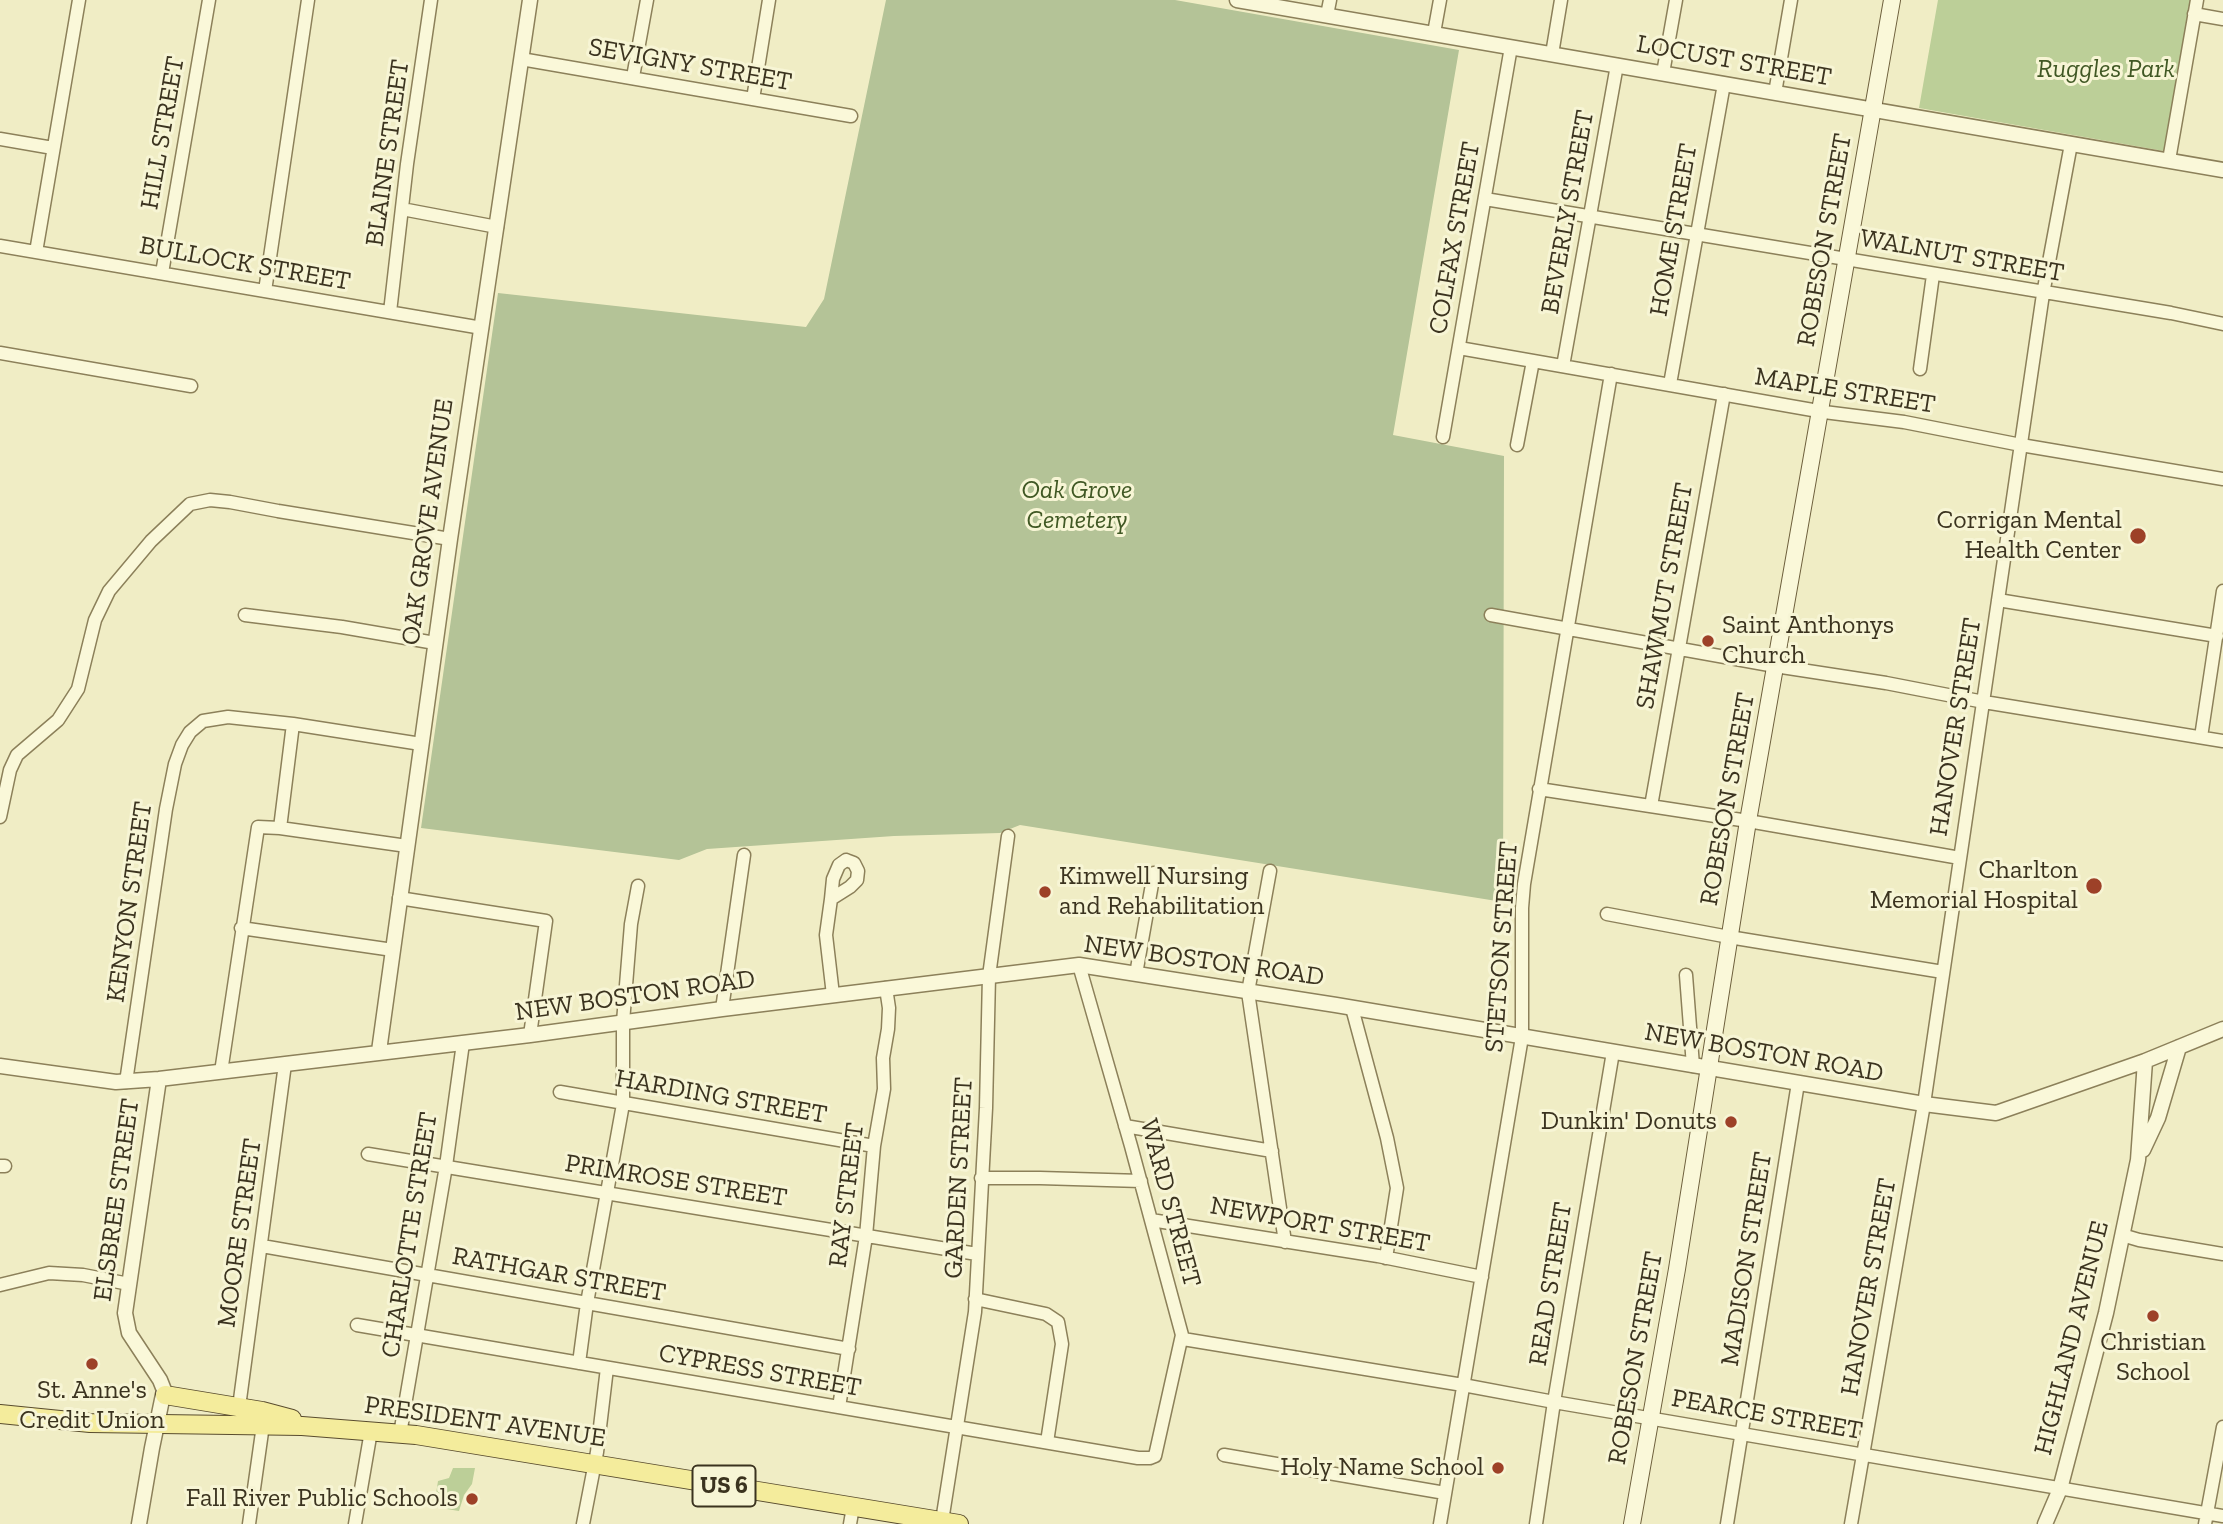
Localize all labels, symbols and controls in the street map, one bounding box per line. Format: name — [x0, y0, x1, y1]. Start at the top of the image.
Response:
street label: LOCUST STREET — [1634, 29, 1834, 93]
street label: SEVIGNY STREET — [586, 32, 794, 98]
street label: HILL STREET — [134, 54, 192, 212]
park label: Ruggles Park — [2037, 54, 2175, 86]
street label: BLAINE STREET — [359, 58, 417, 248]
street label: BEVERLY STREET — [1535, 108, 1601, 316]
street label: ROBESON STREET — [1791, 131, 1859, 349]
street label: COLFAX STREET — [1423, 139, 1487, 337]
street label: HOME STREET — [1643, 141, 1705, 319]
street label: WALNUT STREET — [1858, 223, 2066, 289]
street label: BULLOCK STREET — [137, 230, 353, 298]
street label: MAPLE STREET — [1752, 361, 1938, 421]
street label: OAK GROVE AVENUE — [395, 397, 461, 647]
park label: Oak Grove Cemetery — [1022, 475, 1132, 536]
street label: SHAWMUT STREET — [1630, 480, 1700, 712]
place label: Corrigan Mental Health Center — [1937, 505, 2122, 566]
marker: Corrigan Mental Health Center — [2128, 526, 2148, 546]
place label: Saint Anthonys Church — [1722, 610, 1894, 672]
street label: HANOVER STREET — [1923, 616, 1989, 838]
marker: Saint Anthonys Church — [1700, 633, 1716, 649]
street label: ROBESON STREET — [1694, 690, 1762, 908]
street label: KENYON STREET — [100, 800, 160, 1004]
street label: STETSON STREET — [1479, 840, 1525, 1054]
place label: Charlton Memorial Hospital — [1870, 855, 2078, 917]
place label: Kimwell Nursing and Rehabilitation — [1059, 861, 1264, 922]
marker: Charlton Memorial Hospital — [2084, 876, 2104, 896]
marker: Kimwell Nursing and Rehabilitation — [1037, 884, 1053, 900]
street label: NEW BOSTON ROAD — [1082, 929, 1326, 993]
street label: NEW BOSTON ROAD — [513, 964, 757, 1028]
street label: NEW BOSTON ROAD — [1642, 1017, 1886, 1089]
street label: HARDING STREET — [613, 1063, 829, 1131]
street label: GARDEN STREET — [938, 1076, 980, 1280]
street label: ELSBREE STREET — [87, 1097, 147, 1303]
place label: Dunkin' Donuts — [1541, 1106, 1717, 1138]
street label: CHARLOTTE STREET — [375, 1110, 445, 1360]
marker: Dunkin' Donuts — [1723, 1114, 1739, 1130]
street label: WARD STREET — [1133, 1116, 1207, 1290]
street label: RAY STREET — [823, 1121, 871, 1269]
street label: MOORE STREET — [211, 1137, 269, 1329]
street label: PRIMROSE STREET — [563, 1148, 789, 1214]
street label: MADISON STREET — [1715, 1150, 1779, 1368]
street label: HANOVER STREET — [1835, 1176, 1903, 1398]
street label: NEWPORT STREET — [1208, 1190, 1432, 1260]
street label: READ STREET — [1523, 1200, 1579, 1368]
street label: HIGHLAND AVENUE — [2028, 1218, 2116, 1458]
street label: RATHGAR STREET — [450, 1241, 668, 1309]
street label: ROBESON STREET — [1602, 1249, 1670, 1467]
marker: Christian School — [2145, 1308, 2161, 1324]
place label: Christian School — [2100, 1327, 2206, 1388]
street label: CYPRESS STREET — [656, 1338, 864, 1404]
marker: St. Anne's Credit Union — [84, 1356, 100, 1372]
place label: St. Anne's Credit Union — [19, 1375, 165, 1436]
street label: PEARCE STREET — [1669, 1383, 1865, 1447]
street label: PRESIDENT AVENUE — [362, 1390, 608, 1454]
place label: Holy Name School — [1280, 1452, 1484, 1484]
marker: Holy Name School — [1490, 1460, 1506, 1476]
road number: US 6 — [692, 1466, 756, 1506]
place label: Fall River Public Schools — [186, 1483, 458, 1515]
marker: Fall River Public Schools — [464, 1491, 480, 1507]

